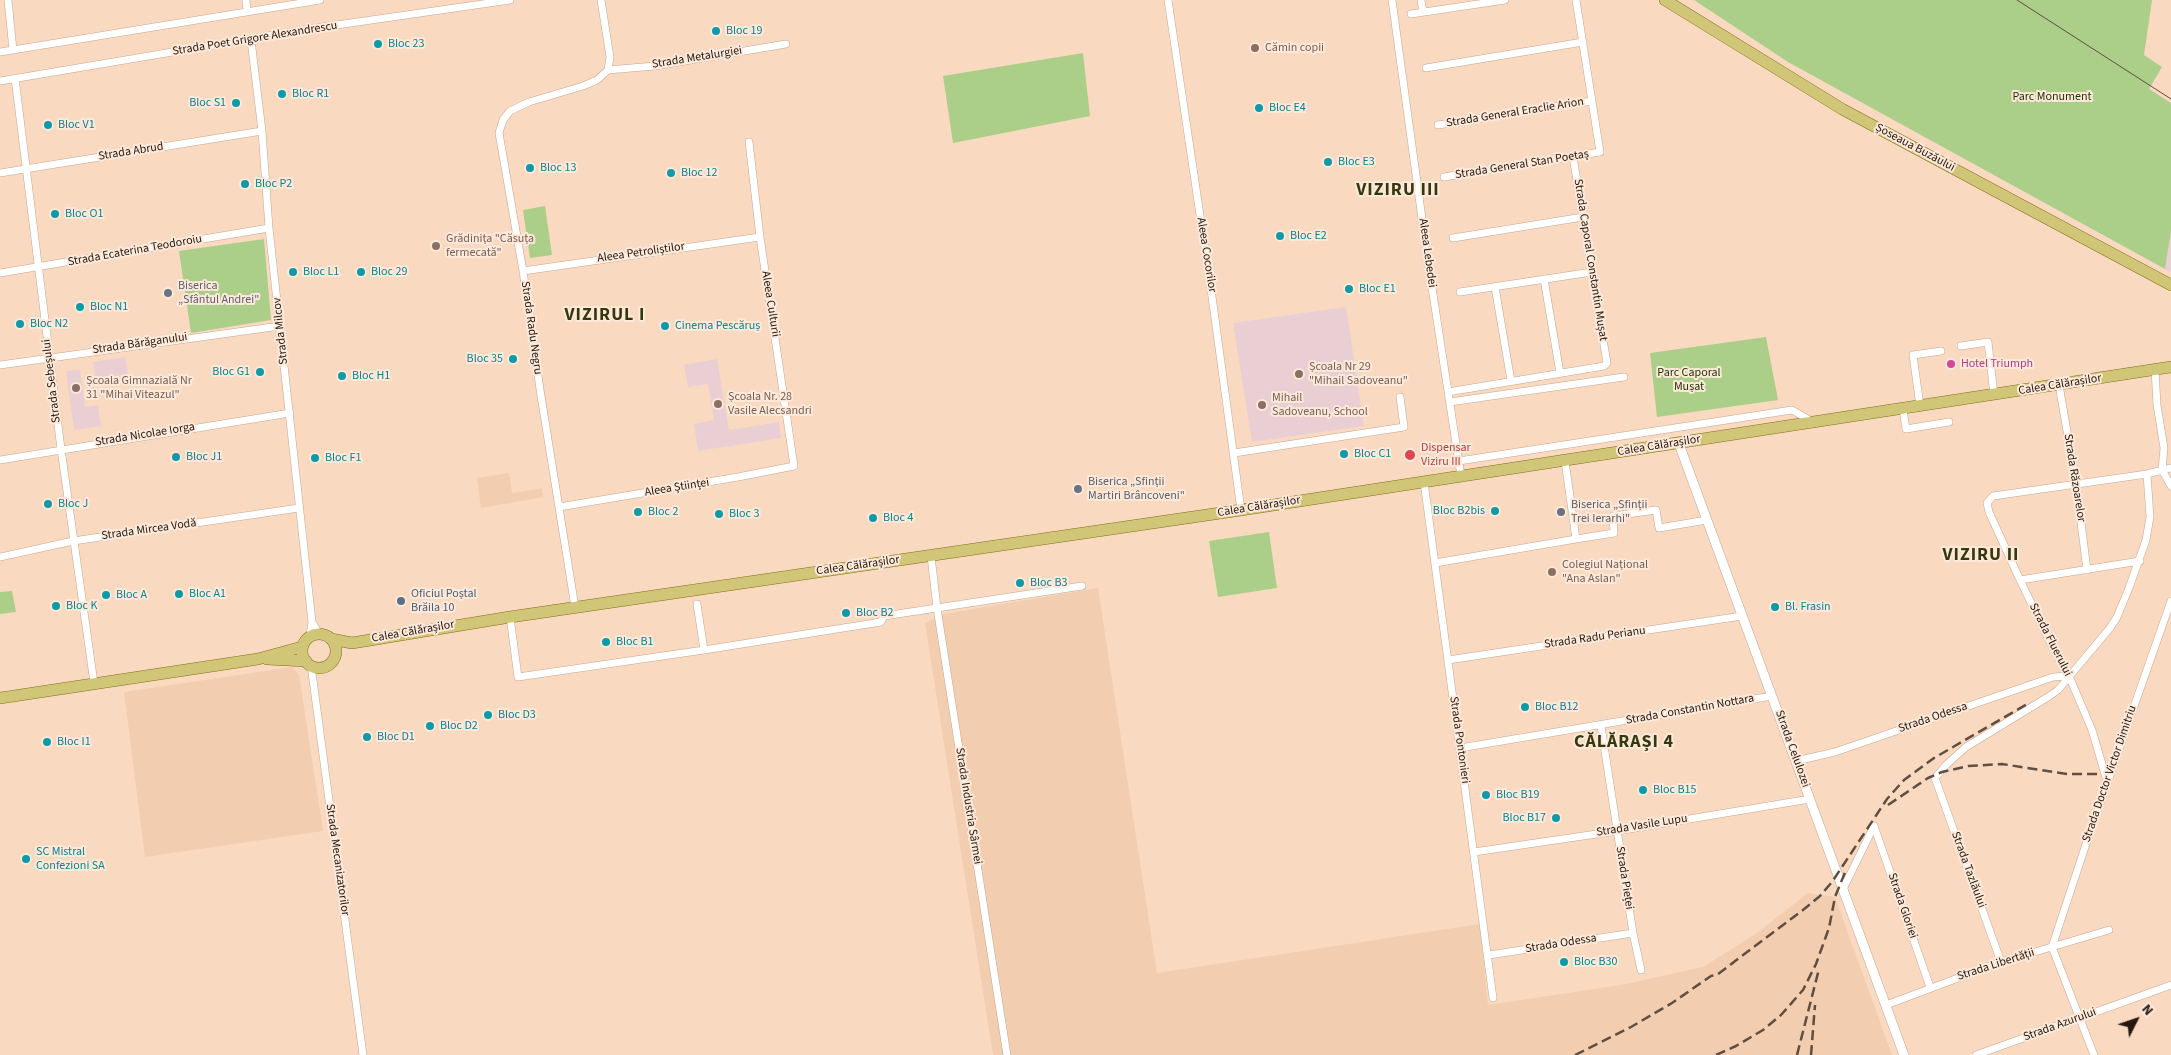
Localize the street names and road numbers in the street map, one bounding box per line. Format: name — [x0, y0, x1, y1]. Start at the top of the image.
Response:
street label: Strada Poet Grigore Alexandrescu — [172, 19, 338, 59]
street label: Strada Metalurgiei — [651, 44, 743, 72]
street label: Strada General Eraclie Arion — [1445, 95, 1585, 131]
street label: Șoseaua Buzăului — [1873, 121, 1957, 175]
street label: Strada Abrud — [97, 140, 165, 164]
street label: Strada General Stan Poetaș — [1454, 147, 1590, 183]
street label: Strada Caporal Constantin Mușat — [1570, 178, 1610, 342]
street label: Aleea Cocorilor — [1193, 216, 1219, 294]
street label: Aleea Lebedei — [1415, 218, 1439, 288]
street label: Strada Ecaterina Teodoroiu — [67, 232, 203, 270]
street label: Aleea Petroliștilor — [596, 240, 686, 266]
street label: Aleea Culturii — [758, 270, 782, 338]
street label: Strada Radu Negru — [517, 280, 545, 376]
street label: Strada Milcov — [270, 297, 292, 365]
street label: Strada Bărăganului — [92, 330, 188, 358]
street label: Strada Sebeșului — [40, 338, 64, 424]
street label: Calea Călărașilor — [2017, 371, 2103, 399]
street label: Strada Nicolae Iorga — [94, 420, 196, 450]
street label: Calea Călărașilor — [1616, 432, 1702, 460]
street label: Strada Răzoarelor — [2060, 433, 2088, 523]
street label: Aleea Științei — [644, 476, 710, 500]
street label: Calea Călărașilor — [1216, 493, 1302, 521]
street label: Strada Mircea Vodă — [101, 516, 197, 544]
street label: Calea Călărașilor — [815, 553, 901, 579]
street label: Strada Fluerului — [2025, 601, 2075, 679]
street label: Calea Călărașilor — [370, 618, 456, 646]
street label: Strada Radu Perianu — [1543, 624, 1647, 652]
street label: Strada Constantin Nottara — [1625, 692, 1755, 728]
street label: Strada Pontonieri — [1446, 696, 1472, 784]
street label: Strada Odessa — [1897, 699, 1969, 737]
street label: Strada Doctor Victor Dimitriu — [2080, 704, 2140, 844]
street label: Strada Celulozei — [1771, 708, 1813, 790]
street label: Strada Industria Sârmei — [952, 747, 984, 865]
street label: Strada Mecanizatorilor — [322, 803, 352, 917]
street label: Strada Vasile Lupu — [1595, 812, 1689, 840]
street label: Strada Tazlăului — [1948, 830, 1988, 910]
street label: Strada Pieței — [1612, 845, 1636, 911]
street label: Strada Gloriei — [1884, 871, 1920, 941]
street label: Strada Odessa — [1524, 931, 1598, 957]
street label: Strada Libertății — [1956, 946, 2036, 984]
street label: Strada Azurului — [2022, 1005, 2098, 1045]

